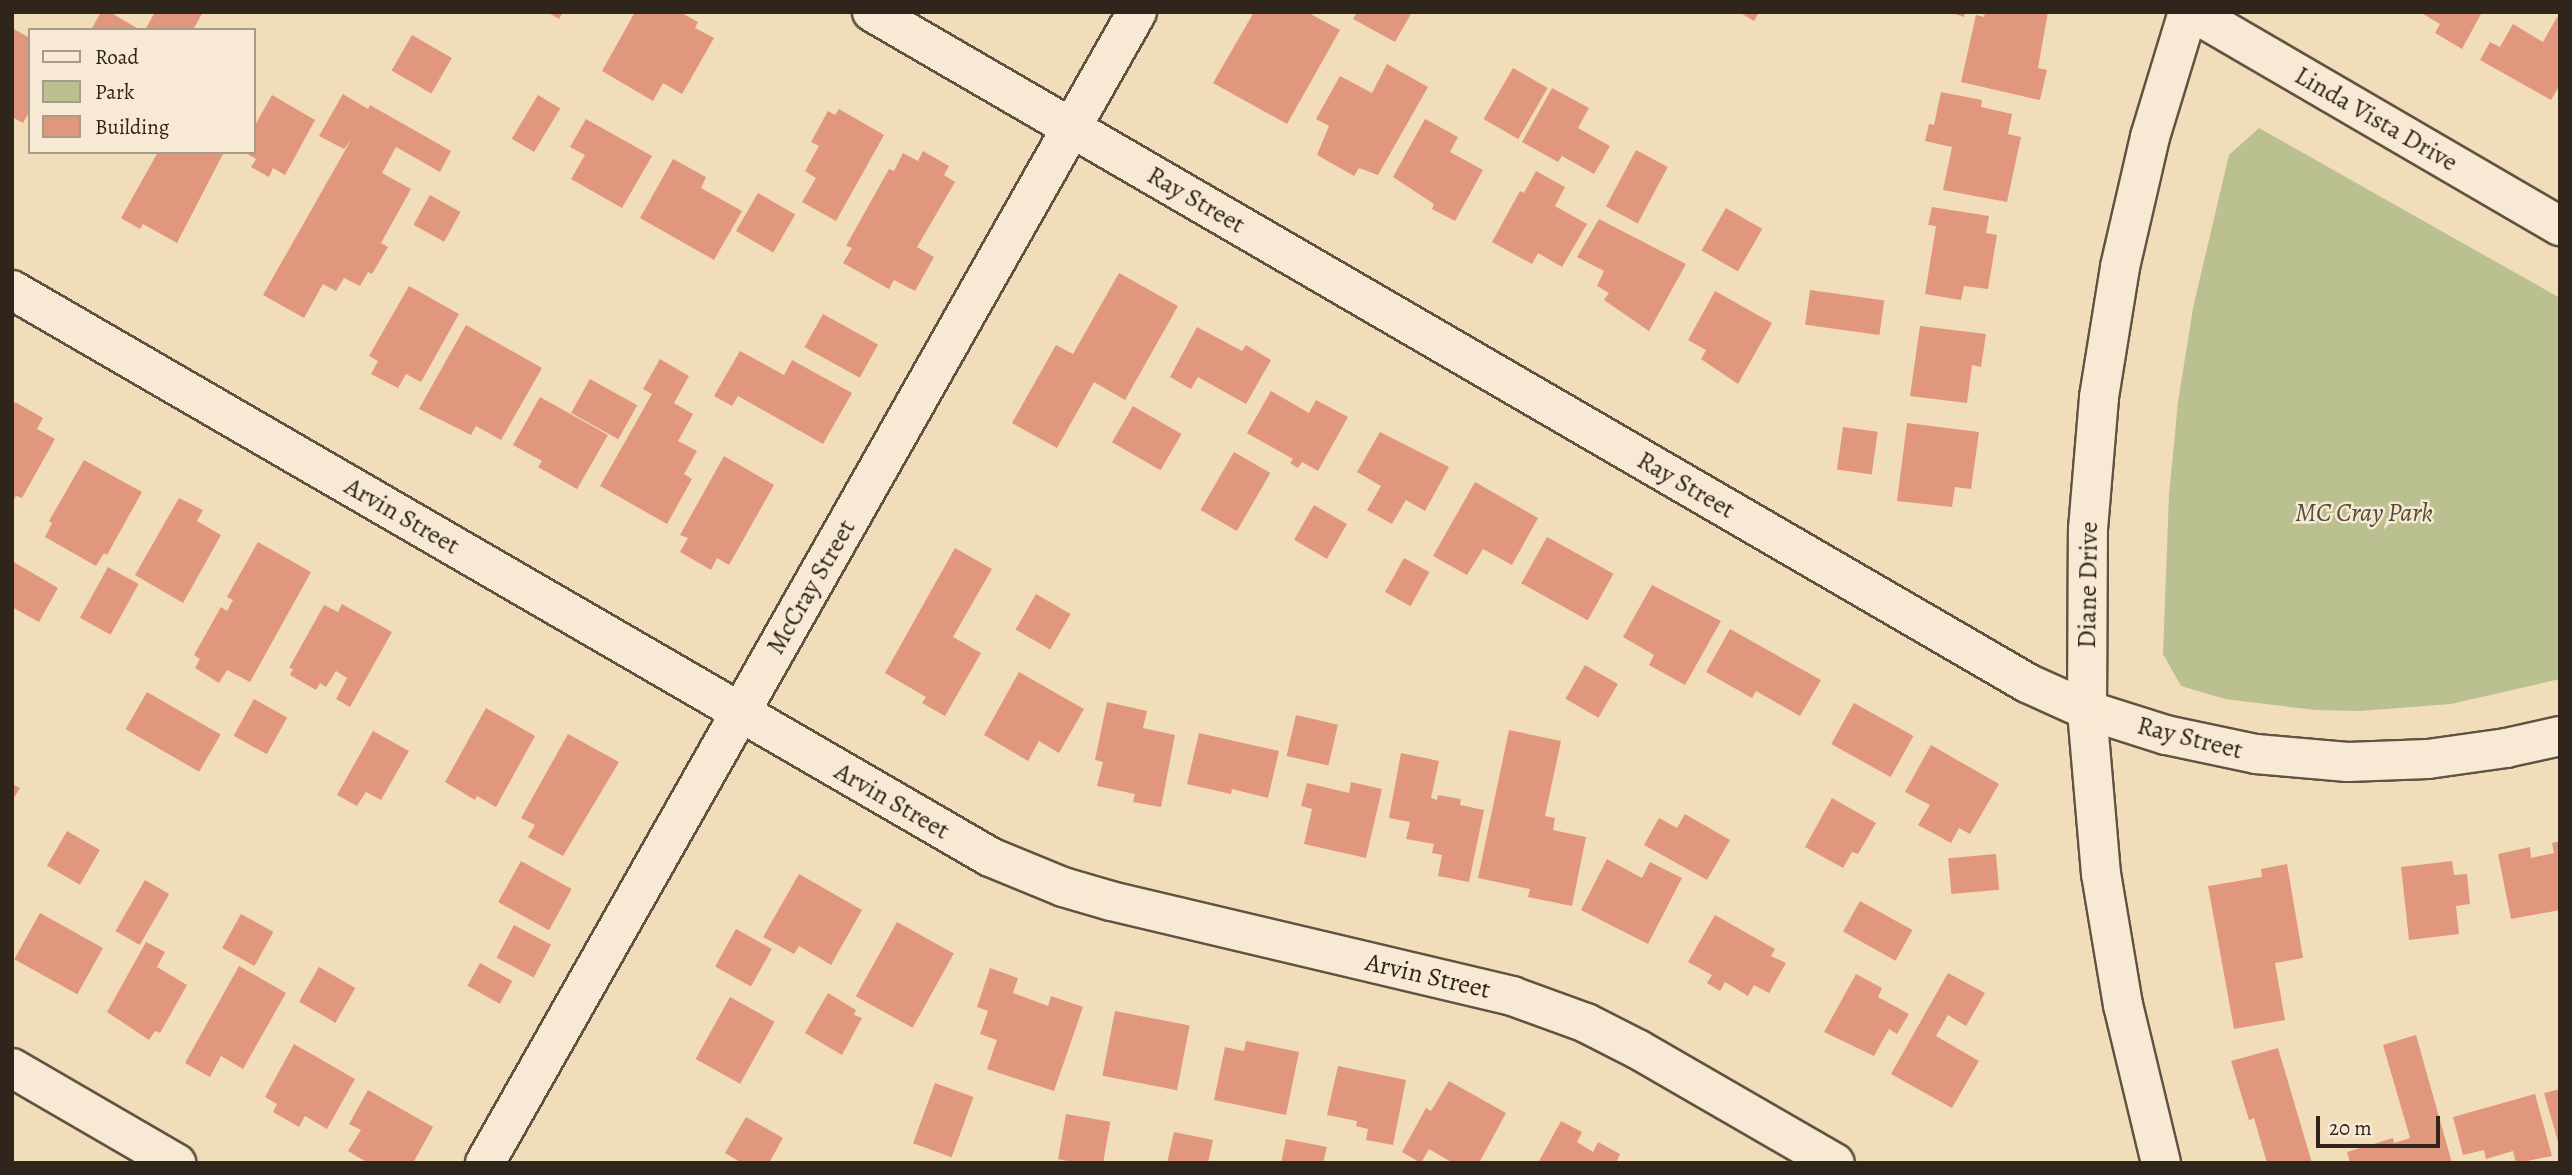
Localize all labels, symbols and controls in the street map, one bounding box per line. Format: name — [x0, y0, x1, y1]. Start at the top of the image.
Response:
legend — [28, 28, 256, 154]
text: Road — [95, 43, 139, 71]
street label: Linda Vista Drive — [2289, 60, 2463, 178]
text: Park — [95, 78, 134, 106]
text: Building — [95, 113, 169, 141]
street label: Ray Street — [1142, 160, 1250, 240]
street label: Ray Street — [1632, 445, 1740, 525]
street label: Arvin Street — [339, 471, 465, 561]
park label: MC Cray Park — [2295, 497, 2433, 529]
street label: McCray Street — [760, 514, 862, 660]
street label: Diane Drive — [2071, 521, 2105, 649]
street label: Ray Street — [2134, 710, 2246, 766]
street label: Arvin Street — [829, 756, 955, 846]
street label: Arvin Street — [1362, 946, 1494, 1006]
scale bar — [2320, 1102, 2444, 1146]
text: 20 m — [2329, 1114, 2372, 1142]

